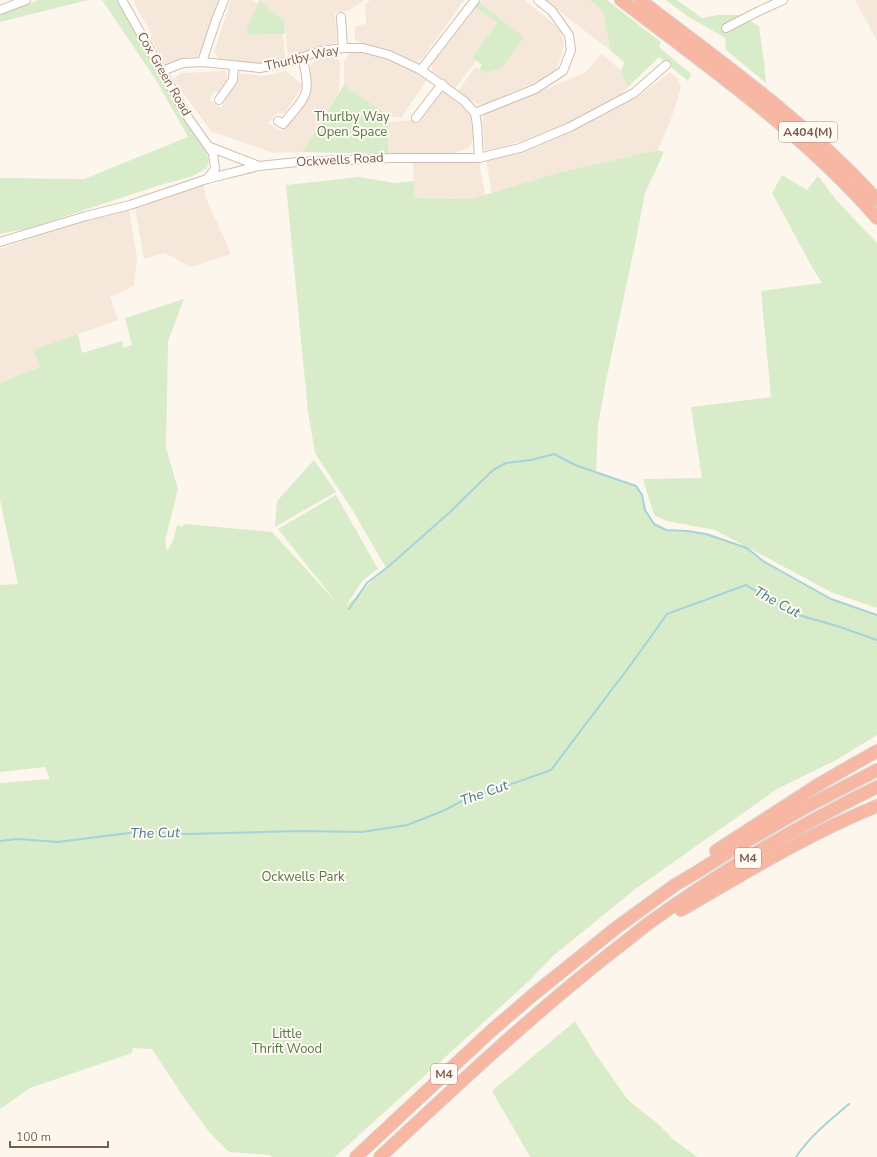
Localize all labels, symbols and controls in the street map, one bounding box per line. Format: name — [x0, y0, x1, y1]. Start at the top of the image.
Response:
street label: Cox Green Road — [133, 29, 195, 119]
street label: Thurlby Way — [263, 41, 341, 75]
park label: Thurlby Way Open Space — [314, 108, 390, 141]
road number: A404(M) — [779, 122, 837, 142]
street label: Ockwells Road — [296, 149, 384, 171]
water label: The Cut — [751, 582, 804, 623]
water label: The Cut — [458, 775, 512, 810]
water label: The Cut — [130, 823, 181, 843]
road number: M4 — [735, 848, 761, 868]
park label: Ockwells Park — [261, 868, 345, 886]
park label: Little Thrift Wood — [252, 1025, 322, 1058]
road number: M4 — [431, 1064, 457, 1084]
scale bar — [10, 1123, 108, 1149]
text: 100 m — [16, 1129, 51, 1145]

